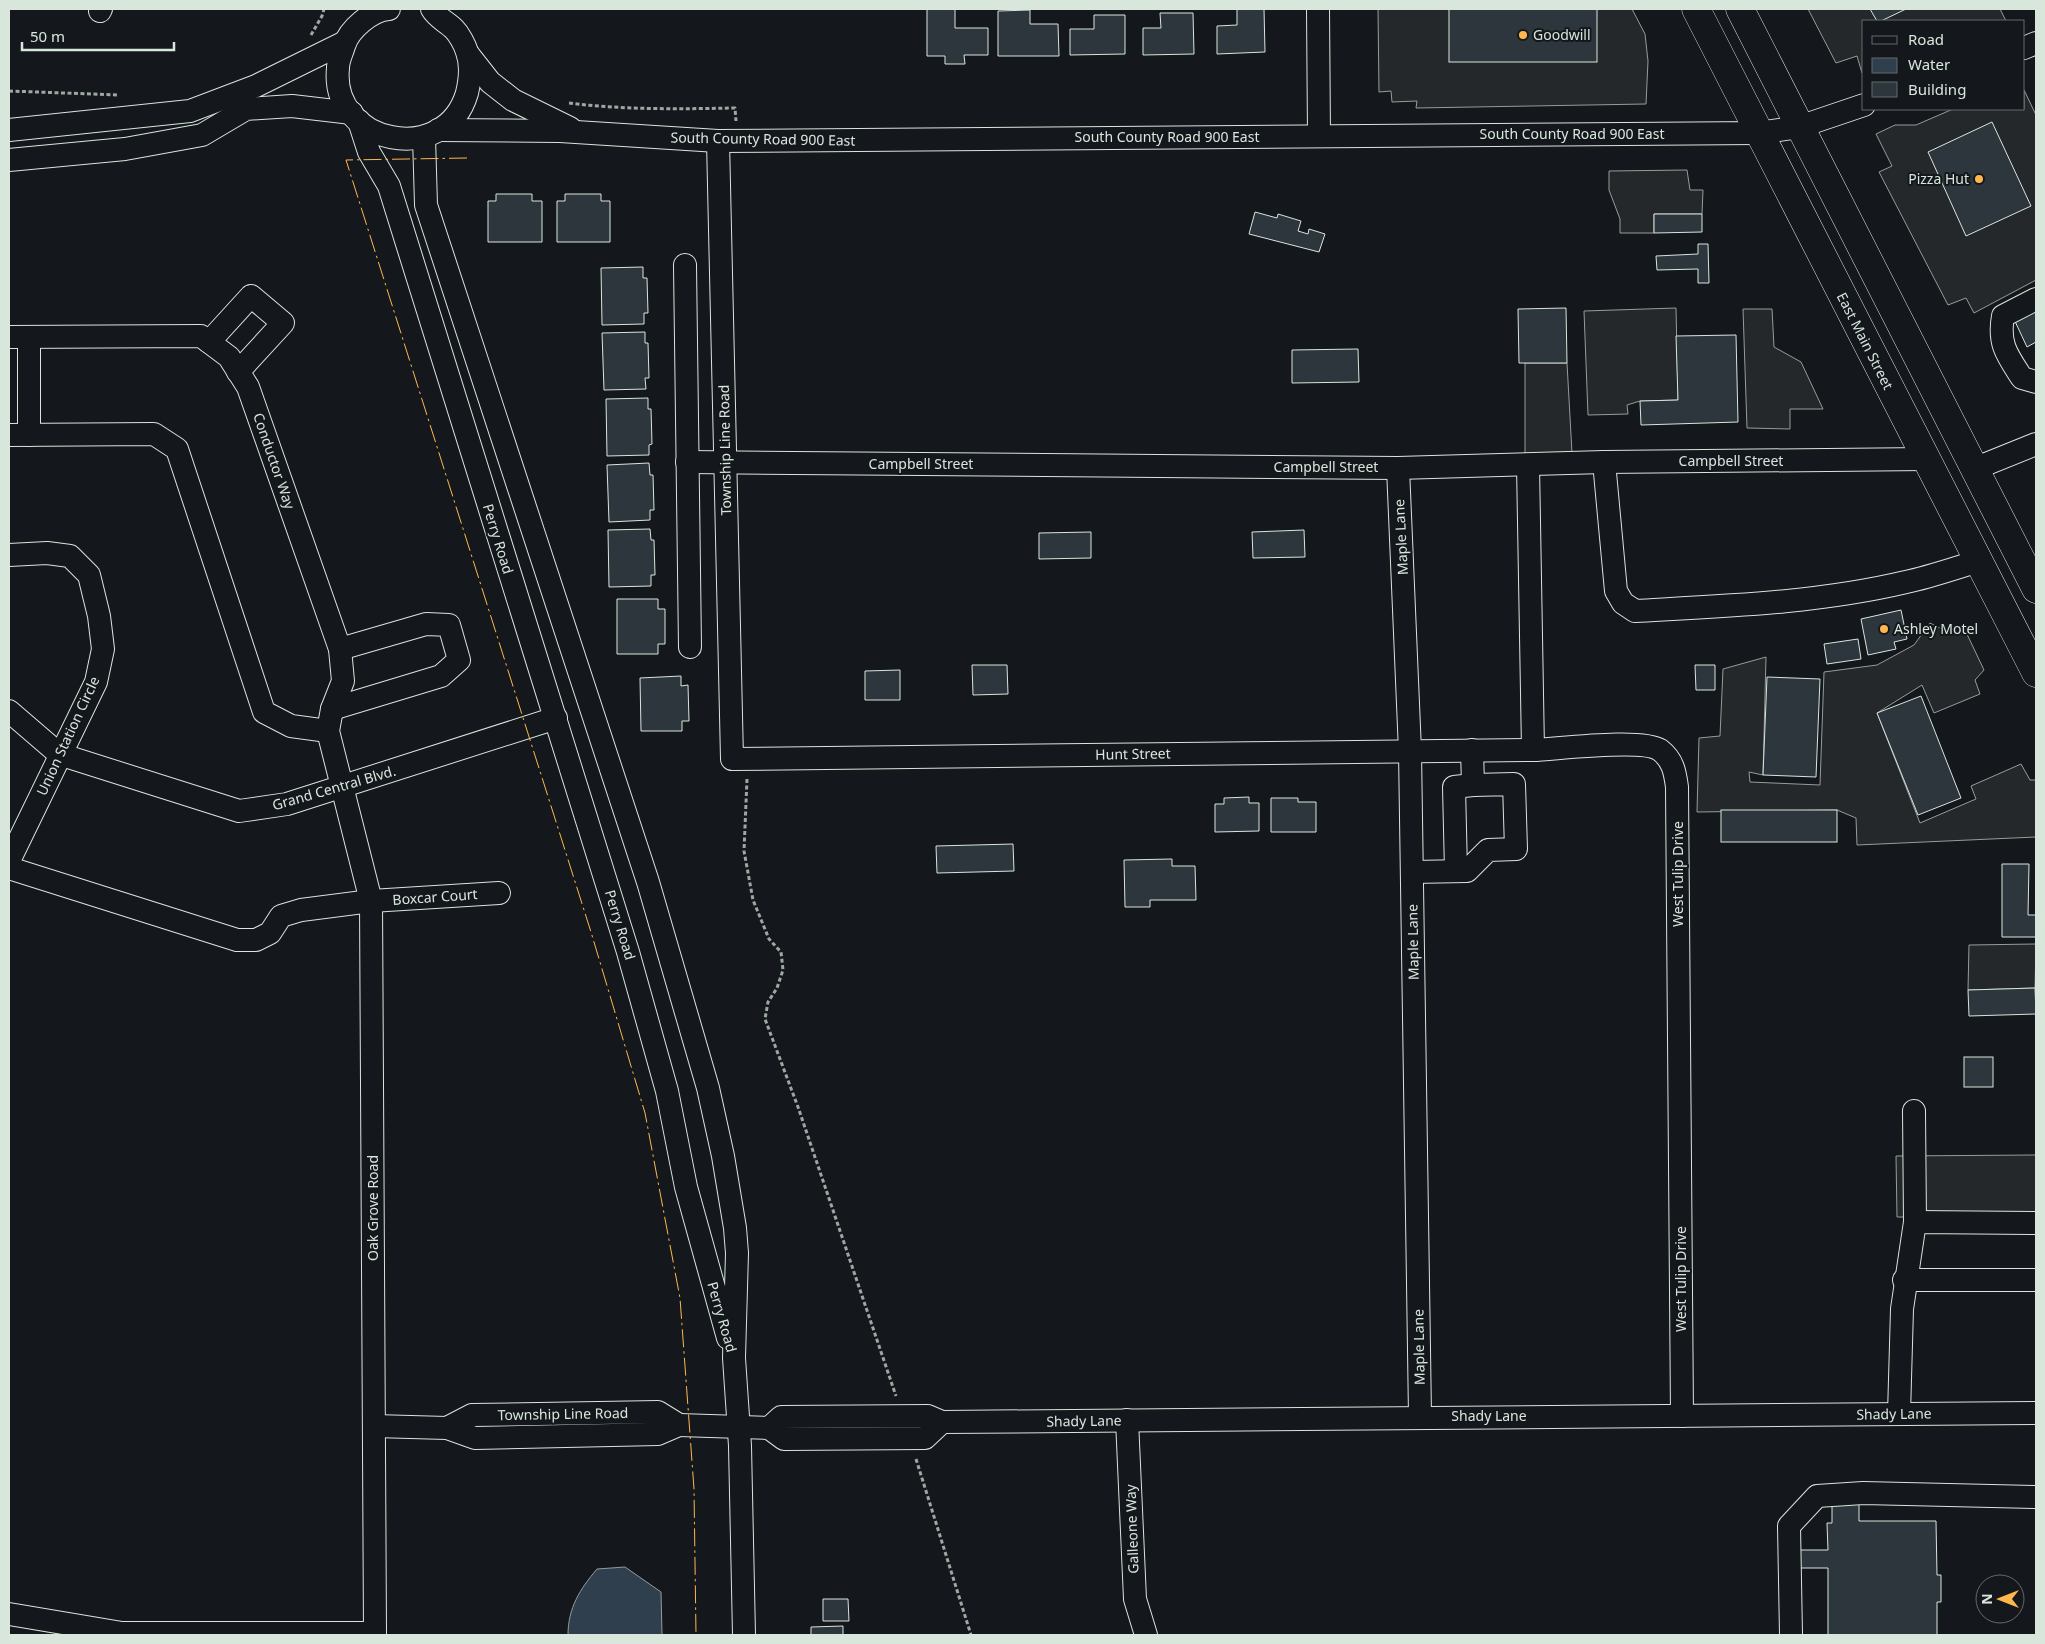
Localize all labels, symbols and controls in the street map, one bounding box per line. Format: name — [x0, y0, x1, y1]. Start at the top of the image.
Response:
scale bar — [22, 20, 175, 52]
legend — [1862, 20, 2025, 110]
place label: Goodwill — [1533, 25, 1591, 44]
text: 50 m — [30, 26, 65, 46]
marker: Goodwill — [1517, 29, 1529, 41]
text: Road — [1908, 29, 1944, 49]
text: Water — [1908, 54, 1950, 74]
text: Building — [1908, 79, 1966, 99]
street label: South County Road 900 East — [1480, 124, 1664, 143]
street label: South County Road 900 East — [670, 127, 856, 150]
street label: South County Road 900 East — [1075, 127, 1259, 146]
place label: Pizza Hut — [1908, 169, 1969, 188]
marker: Pizza Hut — [1973, 173, 1985, 185]
street label: East Main Street — [1833, 289, 1898, 393]
street label: Township Line Road — [714, 385, 735, 515]
street label: Conductor Way — [249, 410, 300, 512]
street label: Campbell Street — [1679, 451, 1783, 470]
street label: Campbell Street — [869, 454, 973, 473]
street label: Campbell Street — [1274, 457, 1378, 476]
street label: Maple Lane — [1389, 498, 1412, 576]
street label: Perry Road — [479, 501, 518, 576]
place label: Ashley Motel — [1894, 619, 1978, 638]
marker: Ashley Motel — [1878, 623, 1890, 635]
street label: Union Station Circle — [32, 673, 104, 798]
street label: Hunt Street — [1095, 743, 1171, 764]
street label: Grand Central Blvd. — [270, 761, 398, 814]
street label: West Tulip Drive — [1668, 821, 1687, 927]
street label: Boxcar Court — [392, 884, 478, 909]
street label: Perry Road — [601, 887, 640, 962]
street label: Maple Lane — [1402, 904, 1423, 980]
street label: Oak Grove Road — [363, 1155, 382, 1261]
street label: West Tulip Drive — [1671, 1226, 1690, 1332]
street label: Perry Road — [703, 1279, 742, 1354]
street label: Maple Lane — [1408, 1309, 1429, 1385]
street label: Township Line Road — [498, 1403, 628, 1424]
street label: Shady Lane — [1856, 1403, 1932, 1424]
street label: Shady Lane — [1451, 1406, 1527, 1425]
street label: Shady Lane — [1046, 1410, 1122, 1431]
street label: Galleone Way — [1120, 1483, 1143, 1574]
north arrow — [1975, 1574, 2025, 1624]
text: N — [1977, 1593, 1996, 1605]

